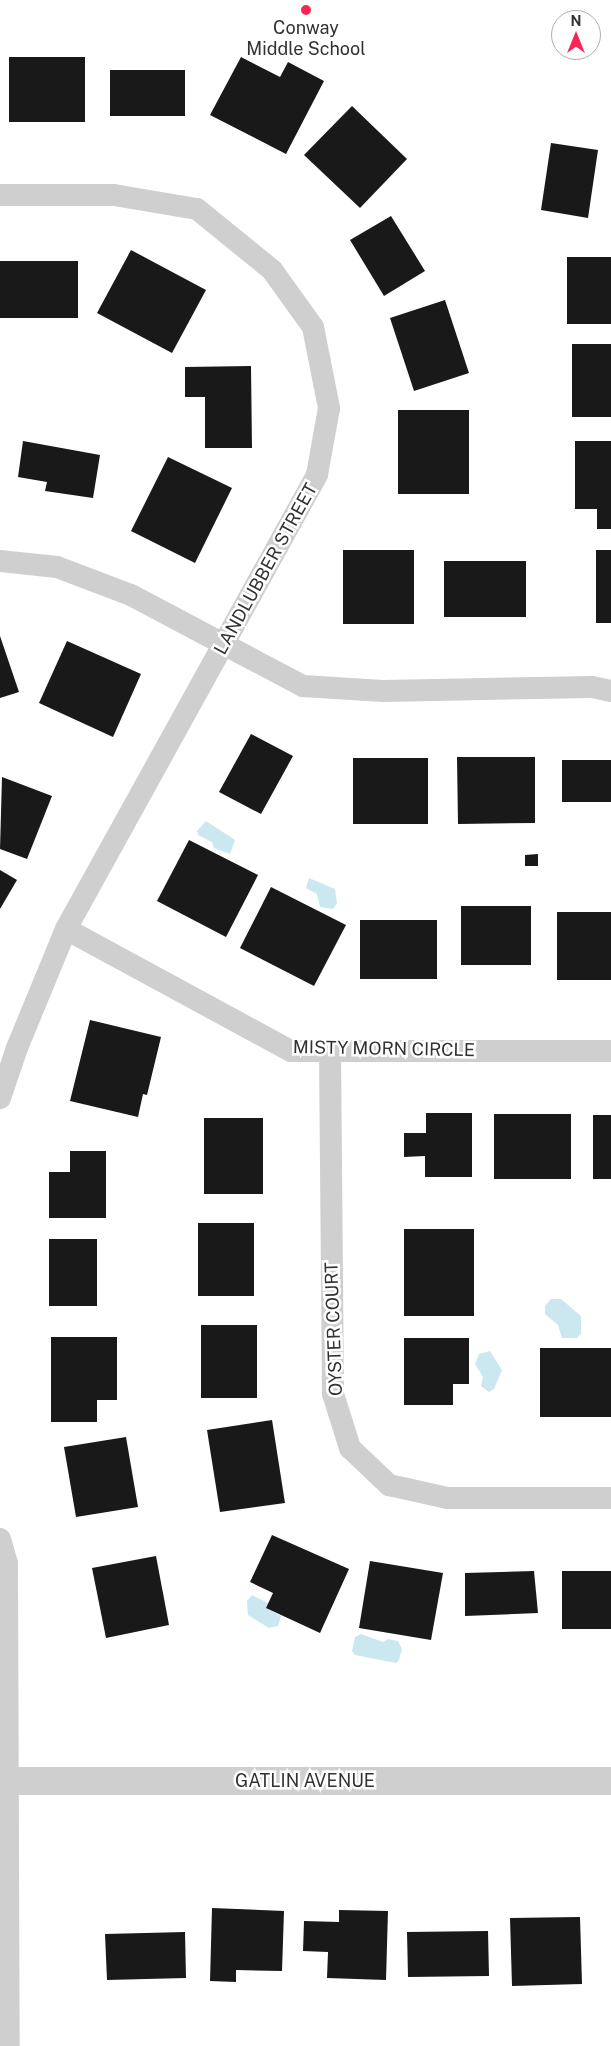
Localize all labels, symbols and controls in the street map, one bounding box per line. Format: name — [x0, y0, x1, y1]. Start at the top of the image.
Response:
marker: Conway Middle School — [300, 4, 312, 16]
north arrow — [551, 10, 601, 60]
text: N — [571, 13, 581, 29]
place label: Conway Middle School — [246, 18, 366, 60]
street label: LANDLUBBER STREET — [210, 480, 322, 658]
street label: MISTY MORN CIRCLE — [293, 1037, 475, 1061]
street label: OYSTER COURT — [321, 1262, 347, 1396]
street label: GATLIN AVENUE — [235, 1770, 375, 1792]

